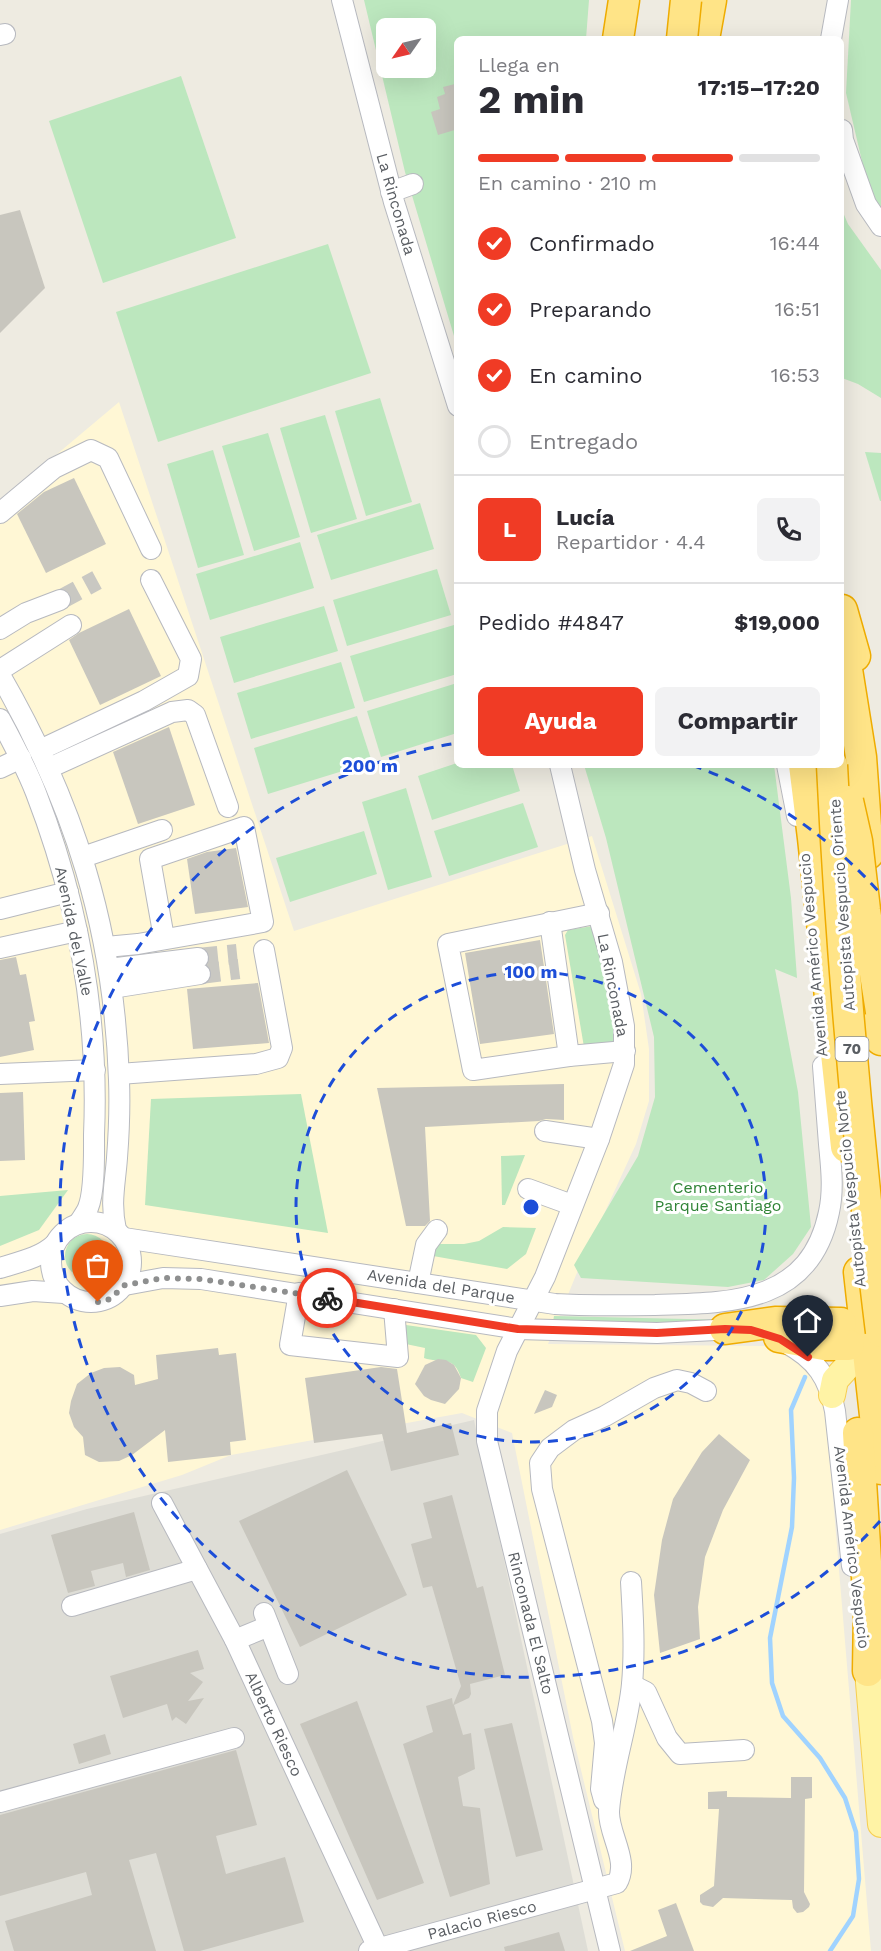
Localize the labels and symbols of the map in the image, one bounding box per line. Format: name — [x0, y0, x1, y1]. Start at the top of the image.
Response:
north arrow — [376, 18, 436, 78]
street label: La Rinconada — [372, 151, 420, 257]
text: 200 m — [342, 755, 398, 776]
street label: Autopista Vespucio Oriente — [825, 798, 859, 1012]
street label: Avenida Américo Vespucio — [795, 852, 831, 1058]
street label: Avenida del Valle — [51, 865, 97, 997]
street label: La Rinconada — [594, 932, 632, 1038]
text: 100 m — [504, 961, 558, 982]
road number: 70 — [836, 1037, 868, 1061]
street label: Autopista Vespucio Norte — [830, 1089, 870, 1289]
park label: Cementerio Parque Santiago — [655, 1178, 781, 1215]
centre of rings — [521, 1197, 541, 1217]
pin — [72, 1240, 123, 1302]
street label: Avenida del Parque — [366, 1265, 516, 1307]
courier — [297, 1268, 357, 1328]
pin — [782, 1295, 833, 1357]
street label: Avenida Américo Vespucio — [830, 1444, 874, 1650]
street label: Rinconada El Salto — [504, 1550, 558, 1696]
street label: Alberto Riesco — [241, 1669, 307, 1779]
street label: Palacio Riesco — [425, 1896, 539, 1944]

